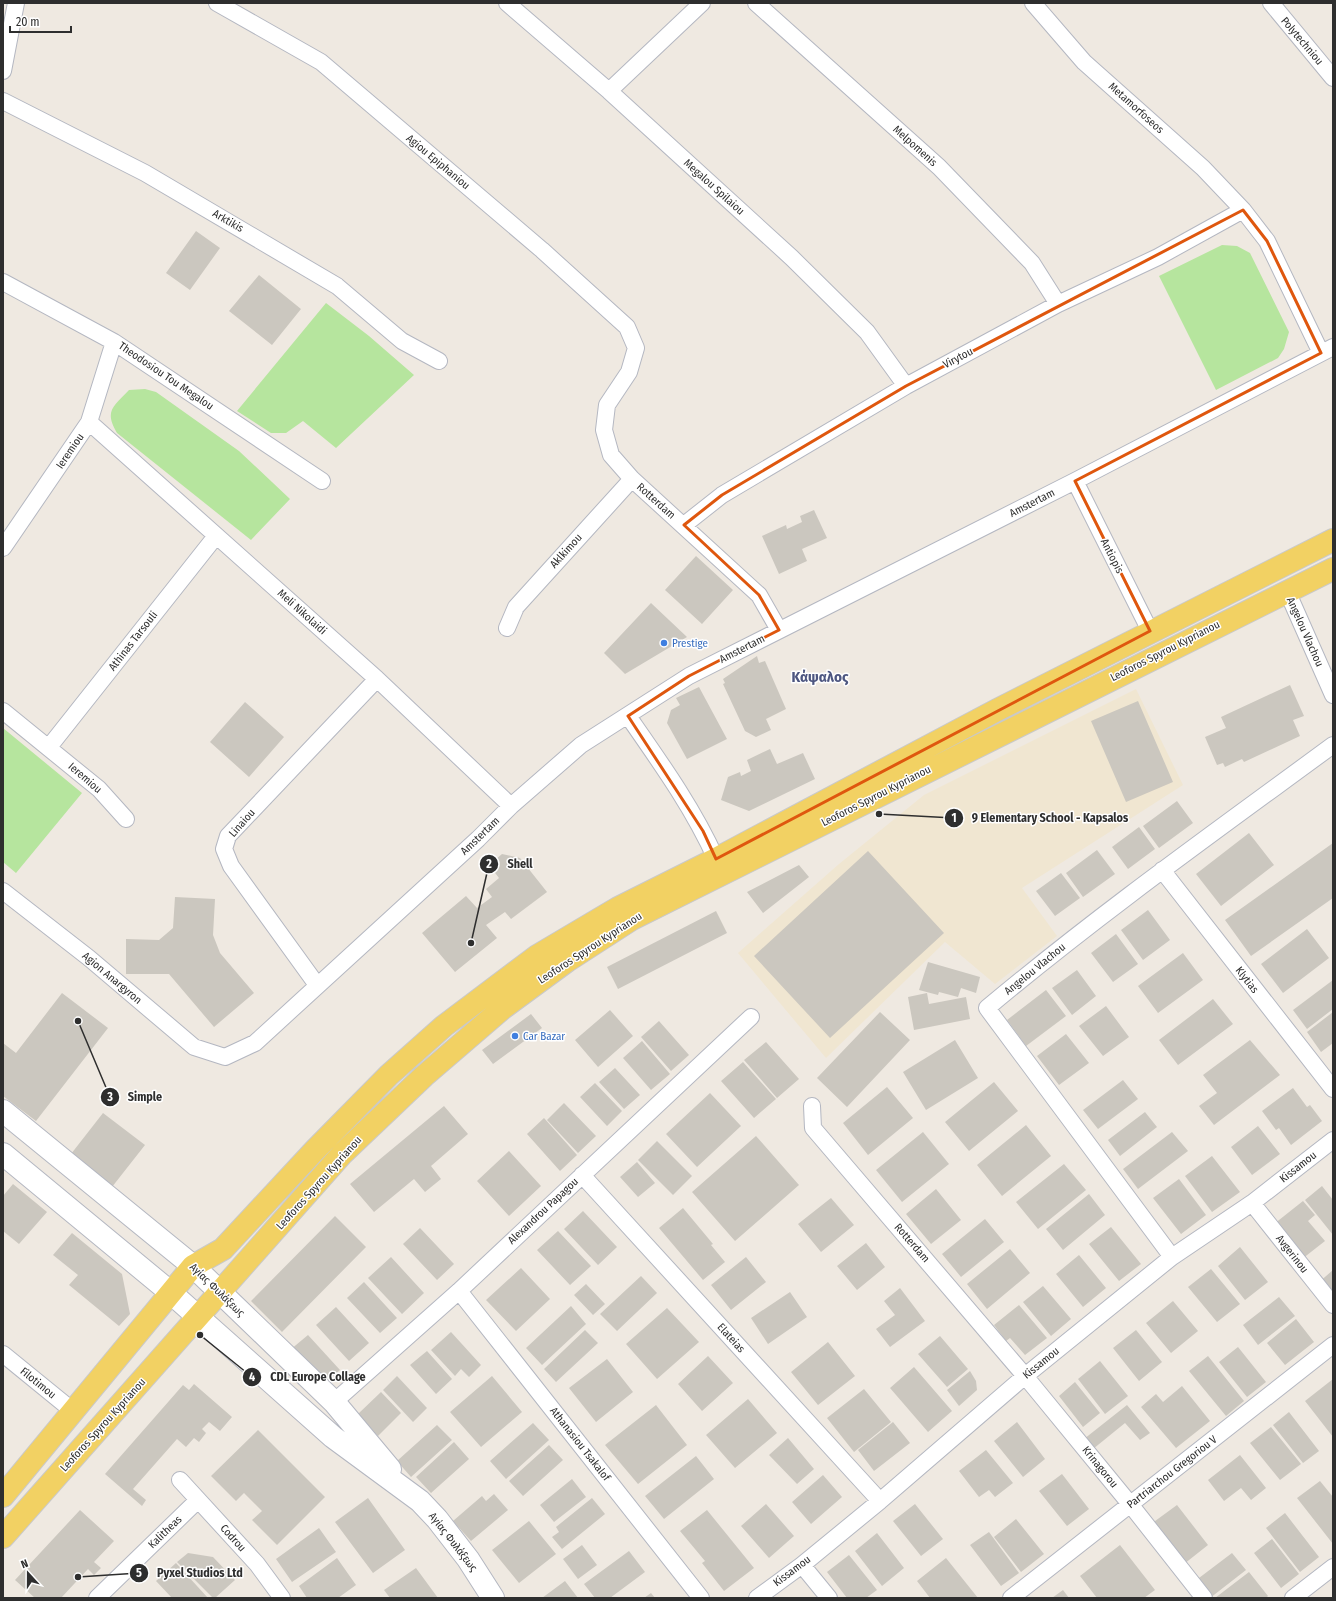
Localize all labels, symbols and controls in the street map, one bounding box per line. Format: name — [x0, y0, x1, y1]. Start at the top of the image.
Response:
scale bar — [10, 8, 71, 34]
street label: Polytechniou — [1278, 14, 1326, 68]
text: 20 m — [16, 15, 40, 29]
street label: Metamorfoseos — [1106, 80, 1167, 136]
street label: Melpomenis — [890, 123, 940, 169]
street label: Agiou Epiphaniou — [404, 132, 472, 192]
street label: Megalou Spilaiou — [681, 156, 747, 218]
street label: Arktikis — [210, 207, 246, 235]
street label: Theodosiou Tou Megalou — [116, 339, 216, 413]
street label: Virytou — [941, 345, 975, 371]
street label: Ieremiou — [53, 431, 87, 471]
street label: Rotterdam — [634, 480, 678, 522]
street label: Amstertam — [1007, 486, 1057, 520]
street label: Aklkimou — [547, 531, 585, 571]
street label: Antiopis — [1098, 537, 1126, 576]
street label: Meli Nikolaidi — [275, 587, 329, 638]
street label: Angelou Vlachou — [1284, 595, 1326, 669]
street label: Athinas Tarsouli — [106, 609, 160, 673]
street label: Leoforos Spyrou Kyprianou — [1108, 618, 1222, 684]
street label: Amstertam — [717, 632, 767, 666]
place label: Prestige — [672, 637, 708, 650]
marker: Prestige — [659, 638, 669, 648]
district label: Κάψαλος — [792, 668, 849, 686]
street label: Ieremiou — [66, 760, 104, 796]
street label: Leoforos Spyrou Kyprianou — [819, 763, 933, 829]
street label: Linaiou — [226, 806, 258, 840]
callout: 9 Elementary School - Kapsalos — [944, 806, 1136, 830]
text: 1 — [951, 811, 957, 825]
text: 9 Elementary School - Kapsalos — [972, 811, 1129, 825]
street label: Amstertam — [458, 814, 502, 858]
callout: Shell — [479, 852, 540, 876]
text: 2 — [485, 857, 492, 871]
text: Shell — [507, 857, 533, 871]
street label: Leoforos Spyrou Kyprianou — [536, 910, 644, 986]
street label: Angelou Vlachou — [1002, 940, 1068, 998]
street label: Agion Anargyron — [80, 949, 144, 1007]
street label: Klytias — [1233, 964, 1262, 996]
place label: Car Bazar — [523, 1030, 565, 1043]
marker: Car Bazar — [510, 1031, 520, 1041]
callout: Simple — [100, 1085, 171, 1109]
text: 3 — [106, 1090, 113, 1104]
text: Simple — [128, 1090, 162, 1104]
street label: Leoforos Spyrou Kyprianou — [274, 1134, 364, 1232]
street label: Kissamou — [1277, 1149, 1319, 1185]
street label: Alexandrou Papagou — [505, 1175, 581, 1247]
street label: Rotterdam — [892, 1221, 932, 1265]
street label: Avgerinou — [1273, 1232, 1311, 1276]
street label: Αγίας Φυλάξεως — [187, 1261, 247, 1320]
street label: Elateias — [714, 1321, 748, 1356]
street label: Kissamou — [1020, 1344, 1062, 1382]
street label: Filotimou — [17, 1365, 59, 1401]
callout: CDL Europe Collage — [242, 1365, 373, 1389]
text: 4 — [249, 1370, 255, 1384]
text: CDL Europe Collage — [270, 1370, 366, 1384]
street label: Leoforos Spyrou Kyprianou — [58, 1376, 148, 1474]
street label: Athanasiou Tsakalof — [547, 1405, 613, 1484]
street label: Partriarchou Gregoriou V — [1124, 1433, 1220, 1511]
street label: Krinagorou — [1079, 1444, 1121, 1490]
street label: Αγίας Φυλάξεως — [426, 1510, 480, 1574]
street label: Kalitheas — [146, 1513, 185, 1551]
street label: Codrou — [217, 1522, 249, 1554]
north arrow — [8, 1553, 48, 1593]
street label: Kissamou — [771, 1553, 813, 1589]
text: N — [19, 1557, 30, 1571]
callout: Pyxel Studios Ltd — [129, 1561, 251, 1585]
text: 5 — [136, 1566, 142, 1580]
text: Pyxel Studios Ltd — [157, 1566, 243, 1580]

